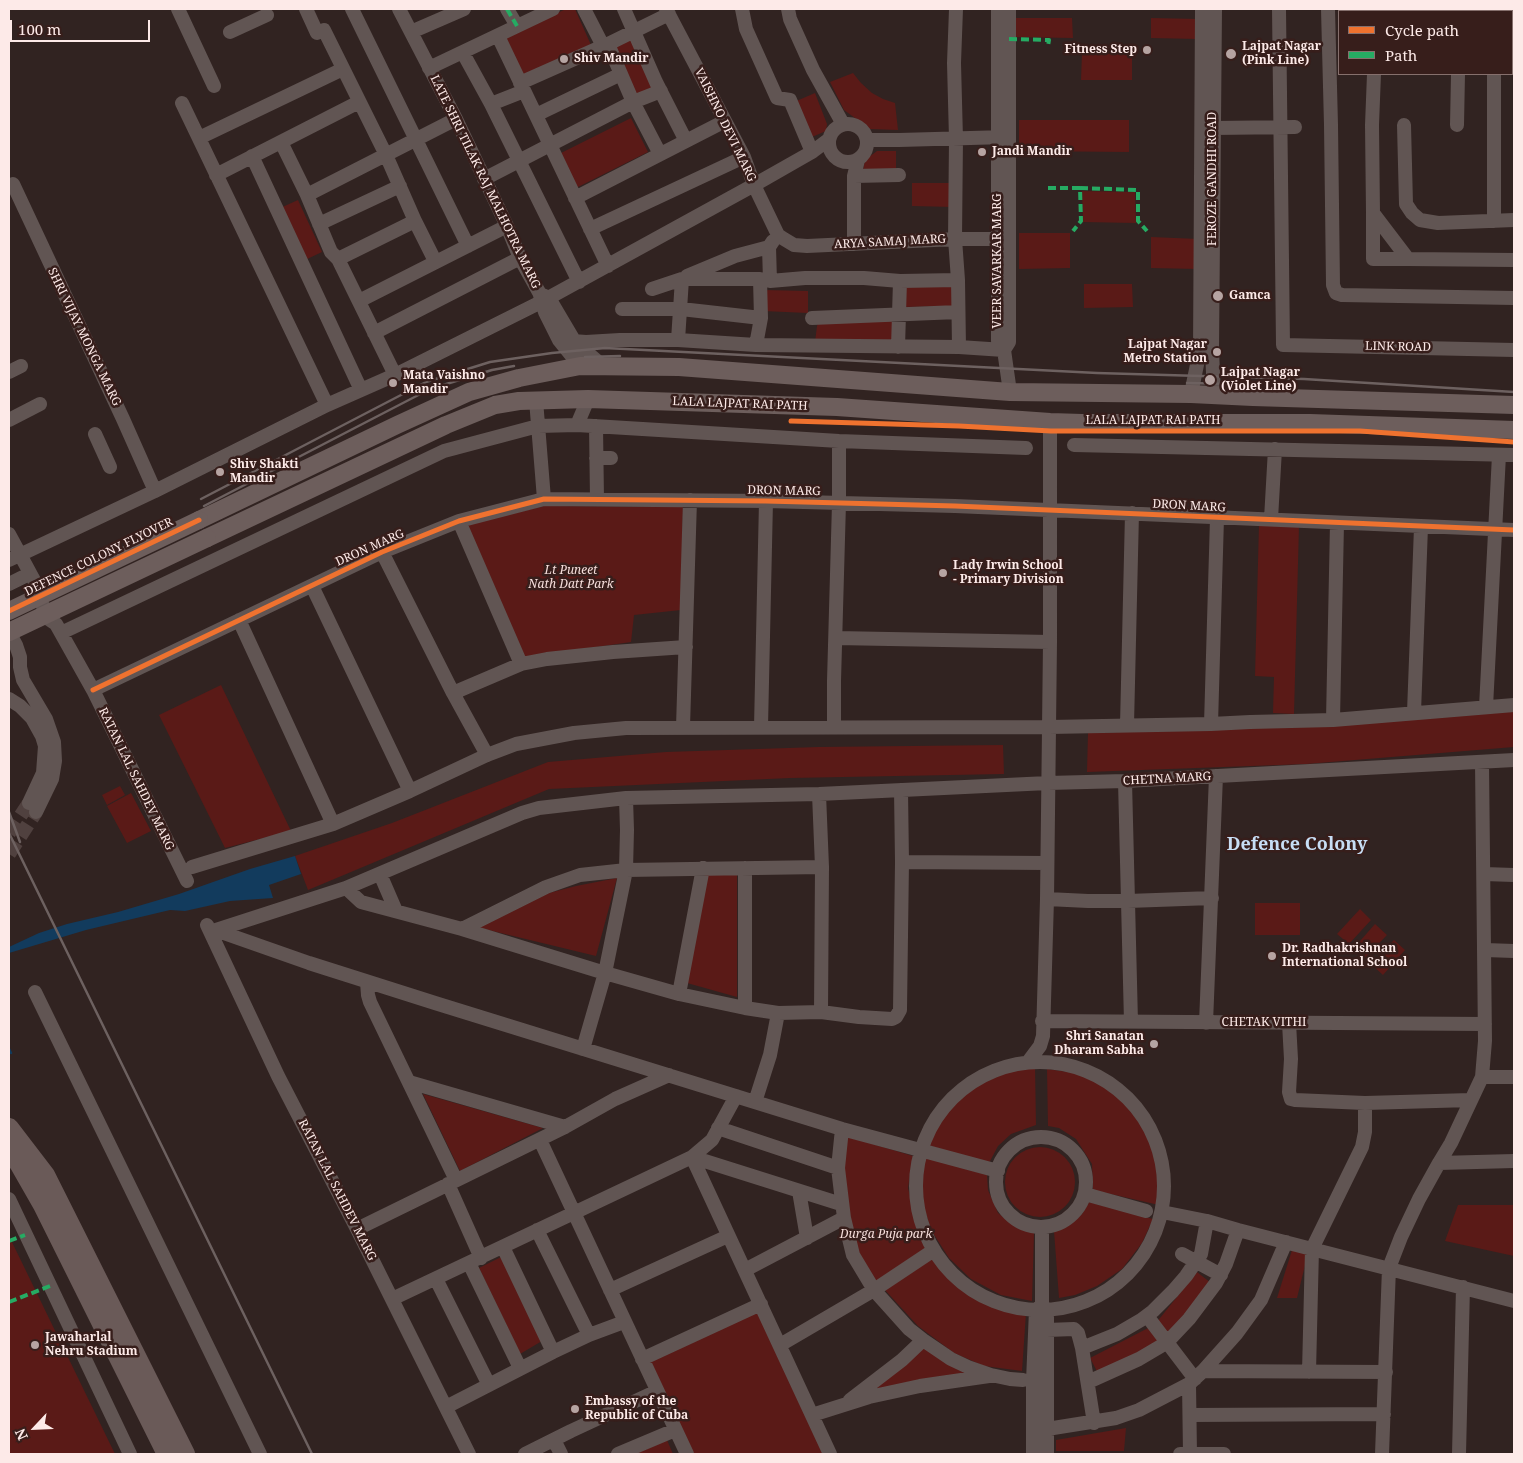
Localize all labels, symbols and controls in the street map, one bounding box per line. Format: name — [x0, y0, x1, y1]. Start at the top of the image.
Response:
scale bar — [12, 10, 152, 42]
legend — [1338, 10, 1513, 75]
text: 100 m — [18, 19, 61, 39]
text: Cycle path — [1385, 20, 1459, 40]
place label: Lajpat Nagar (Pink Line) — [1242, 40, 1321, 68]
place label: Fitness Step — [1065, 43, 1137, 57]
marker: Fitness Step — [1141, 44, 1153, 56]
text: Path — [1385, 45, 1417, 65]
marker: Lajpat Nagar (Pink Line) — [1224, 47, 1238, 61]
place label: Shiv Mandir — [574, 52, 648, 66]
marker: Shiv Mandir — [558, 53, 570, 65]
street label: VAISHNO DEVI MARG — [691, 66, 759, 184]
street label: LATE SHRI TILAK RAJ MALHOTRA MARG — [427, 73, 543, 291]
street label: FEROZE GANDHI ROAD — [1206, 112, 1220, 246]
place label: Jandi Mandir — [992, 145, 1072, 159]
marker: Jandi Mandir — [976, 146, 988, 158]
street label: VEER SAVARKAR MARG — [991, 193, 1005, 329]
street label: ARYA SAMAJ MARG — [834, 232, 946, 252]
street label: SHRI VIJAY MONGA MARG — [44, 266, 124, 408]
marker: Gamca — [1211, 289, 1225, 303]
place label: Gamca — [1229, 289, 1271, 303]
place label: Lajpat Nagar Metro Station — [1124, 338, 1207, 366]
street label: LINK ROAD — [1365, 339, 1431, 355]
marker: Lajpat Nagar Metro Station — [1211, 346, 1223, 358]
place label: Lajpat Nagar (Violet Line) — [1221, 366, 1300, 394]
place label: Mata Vaishno Mandir — [403, 369, 485, 397]
marker: Lajpat Nagar (Violet Line) — [1203, 373, 1217, 387]
marker: Mata Vaishno Mandir — [387, 377, 399, 389]
street label: LALA LAJPAT RAI PATH — [672, 394, 808, 414]
street label: LALA LAJPAT RAI PATH — [1085, 414, 1221, 428]
place label: Shiv Shakti Mandir — [230, 458, 298, 486]
marker: Shiv Shakti Mandir — [214, 466, 226, 478]
street label: DRON MARG — [747, 483, 821, 499]
street label: DRON MARG — [1152, 497, 1226, 515]
street label: DEFENCE COLONY FLYOVER — [22, 515, 176, 599]
street label: DRON MARG — [334, 526, 406, 570]
place label: Lady Irwin School - Primary Division — [953, 559, 1064, 587]
park label: Lt Puneet Nath Datt Park — [528, 564, 614, 592]
marker: Lady Irwin School - Primary Division — [937, 567, 949, 579]
street label: RATAN LAL SAHDEV MARG — [95, 705, 177, 853]
street label: CHETNA MARG — [1122, 769, 1212, 789]
district label: Defence Colony — [1227, 834, 1367, 856]
place label: Dr. Radhakrishnan International School — [1282, 942, 1407, 970]
marker: Dr. Radhakrishnan International School — [1266, 950, 1278, 962]
street label: CHETAK VITHI — [1222, 1016, 1306, 1030]
place label: Shri Sanatan Dharam Sabha — [1054, 1030, 1144, 1058]
marker: Shri Sanatan Dharam Sabha — [1148, 1038, 1160, 1050]
street label: RATAN LAL SAHDEV MARG — [295, 1117, 379, 1263]
park label: Durga Puja park — [840, 1228, 932, 1242]
place label: Jawaharlal Nehru Stadium — [45, 1331, 138, 1359]
marker: Jawaharlal Nehru Stadium — [29, 1339, 41, 1351]
place label: Embassy of the Republic of Cuba — [585, 1395, 688, 1423]
north arrow — [10, 1403, 60, 1453]
marker: Embassy of the Republic of Cuba — [569, 1403, 581, 1415]
text: N — [10, 1426, 32, 1444]

